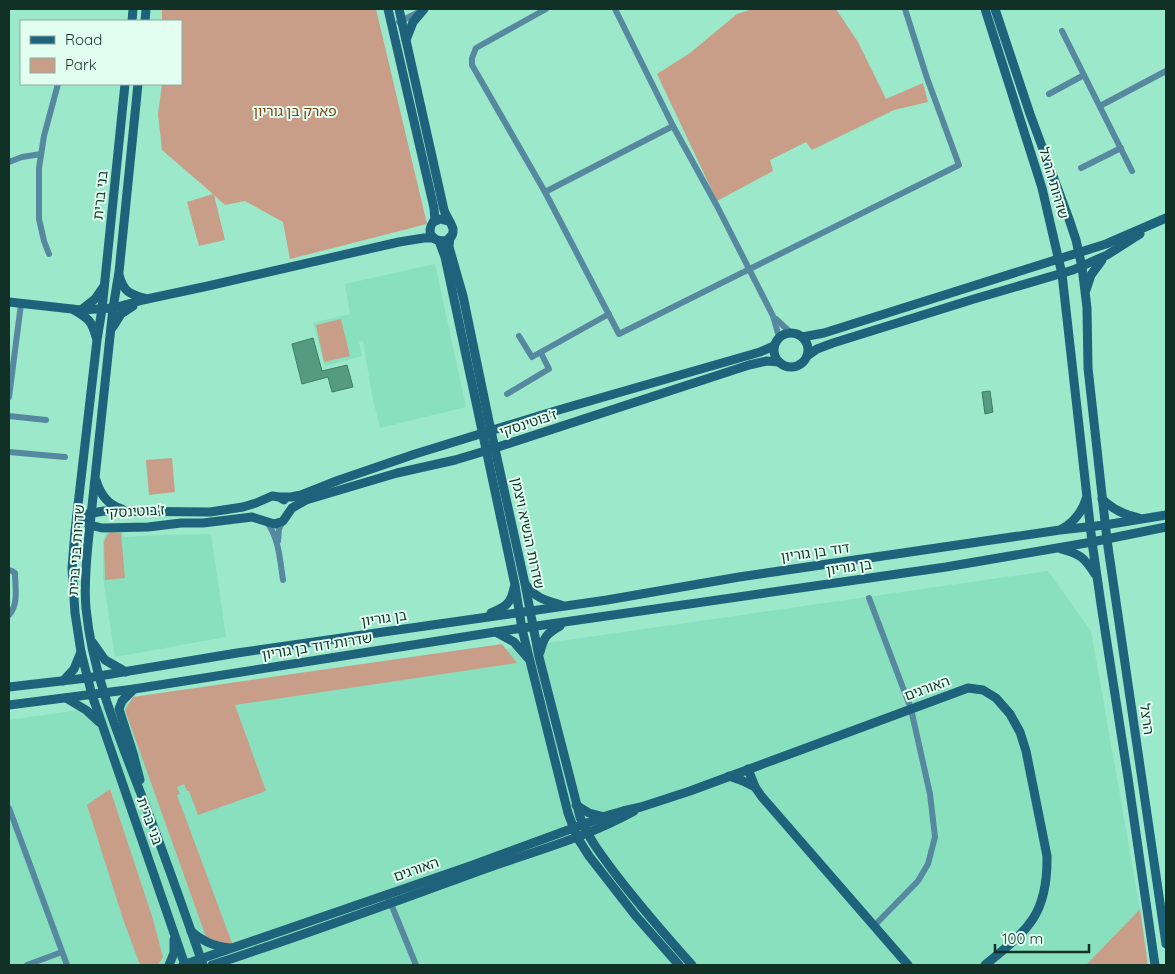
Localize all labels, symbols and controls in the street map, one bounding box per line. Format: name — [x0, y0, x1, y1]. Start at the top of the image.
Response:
legend — [20, 20, 182, 85]
text: Road — [65, 30, 102, 49]
text: Park — [65, 55, 97, 74]
park label: פארק בן גוריון — [253, 102, 337, 120]
street label: שדרות הרצל — [1035, 145, 1073, 221]
street label: בני ברית — [88, 169, 112, 221]
street label: ז'בוטינסקי — [497, 405, 559, 441]
street label: שדרות הנשיא ויצמן — [507, 476, 549, 590]
street label: ז'בוטינסקי — [105, 500, 166, 522]
street label: שדרות בני ברית — [64, 504, 88, 596]
street label: דוד בן גוריון — [779, 538, 851, 566]
street label: בן גוריון — [825, 555, 873, 579]
street label: בן גוריון — [360, 606, 408, 630]
street label: שדרות דוד בן גוריון — [261, 628, 373, 664]
street label: האורגים — [902, 671, 952, 705]
street label: הרצל — [1136, 702, 1158, 736]
street label: בני ברית — [133, 795, 167, 847]
street label: האורגים — [391, 853, 441, 885]
scale bar — [995, 922, 1089, 954]
text: 100 m — [1002, 929, 1043, 948]

